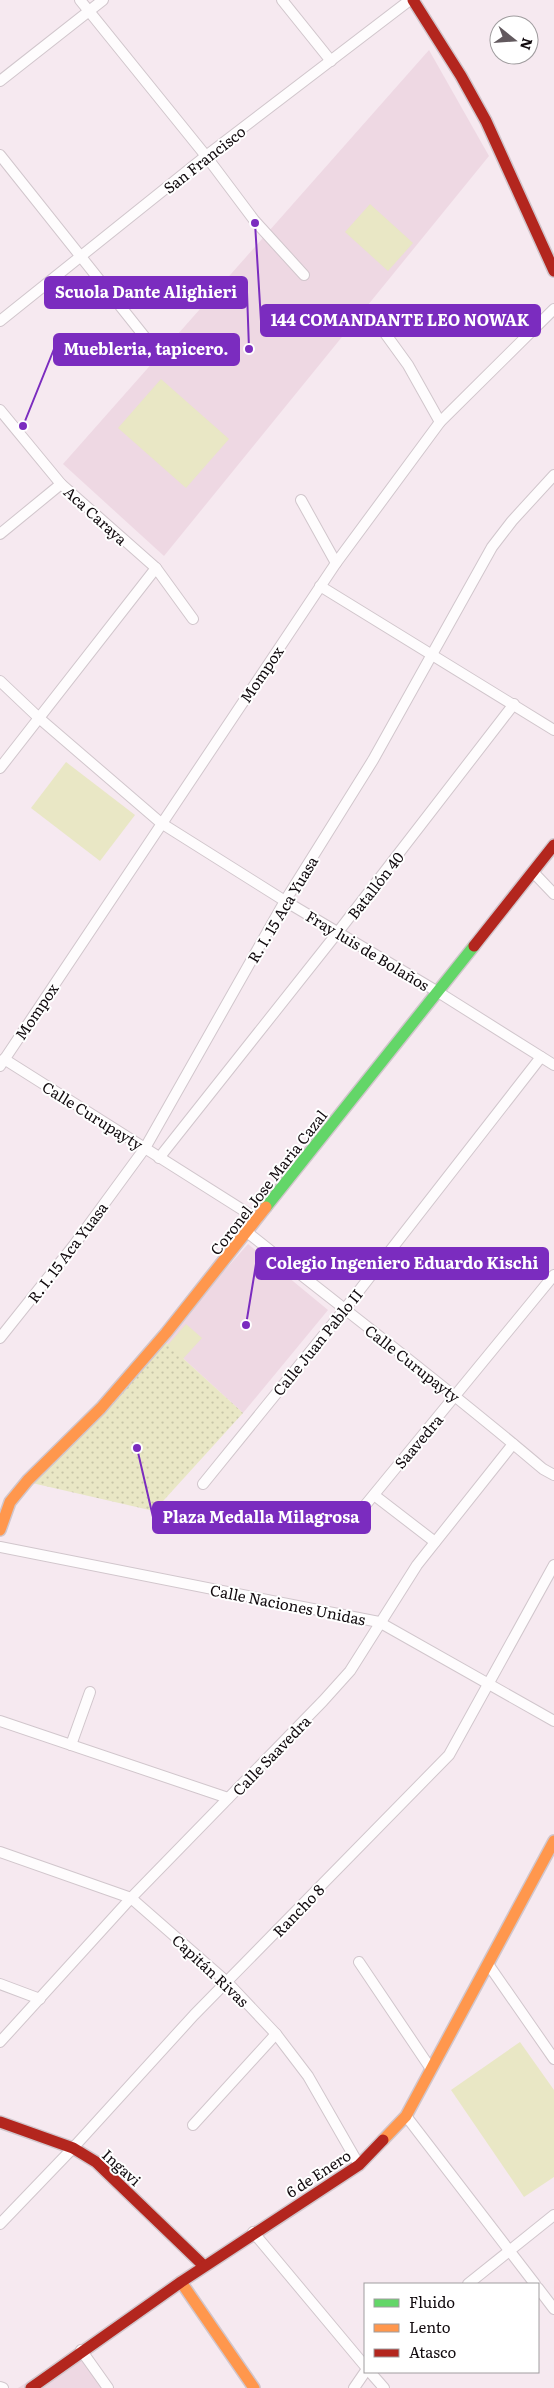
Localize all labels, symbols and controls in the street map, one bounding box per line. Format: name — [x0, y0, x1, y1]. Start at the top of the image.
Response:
north arrow — [489, 15, 539, 65]
text: N — [516, 36, 539, 53]
street label: San Francisco — [158, 119, 250, 199]
callout: Scuola Dante Alighieri — [45, 277, 247, 308]
text: Scuola Dante Alighieri — [55, 279, 237, 303]
callout: 144 COMANDANTE LEO NOWAK — [261, 305, 540, 336]
text: 144 COMANDANTE LEO NOWAK — [271, 307, 530, 331]
callout: Muebleria, tapicero. — [54, 334, 239, 365]
text: Muebleria, tapicero. — [63, 336, 229, 360]
street label: Aca Caraya — [59, 480, 134, 550]
street label: Mompox — [234, 641, 289, 707]
street label: Batallón 40 — [341, 846, 409, 924]
street label: R. I. 15 Aca Yuasa — [241, 850, 324, 967]
street label: Fray luis de Bolaños — [302, 904, 434, 996]
street label: Mompox — [9, 978, 64, 1044]
street label: Calle Curupayty — [38, 1075, 148, 1155]
street label: Coronel Jose Maria Cazal — [204, 1105, 332, 1259]
street label: R. I. 15 Aca Yuasa — [21, 1196, 113, 1307]
callout: Colegio Ingeniero Eduardo Kischi — [256, 1248, 548, 1279]
text: Colegio Ingeniero Eduardo Kischi — [266, 1250, 538, 1274]
street label: Calle Juan Pablo II — [267, 1284, 367, 1400]
street label: Calle Curupayty — [361, 1318, 466, 1408]
street label: Saavedra — [388, 1408, 448, 1473]
callout: Plaza Medalla Milagrosa — [153, 1502, 370, 1533]
text: Plaza Medalla Milagrosa — [163, 1504, 360, 1528]
street label: Calle Naciones Unidas — [208, 1578, 368, 1630]
street label: Calle Saavedra — [227, 1709, 316, 1800]
street label: Rancho 8 — [267, 1878, 329, 1942]
street label: Capitán Rivas — [167, 1928, 255, 2012]
street label: Ingavi — [97, 2143, 147, 2191]
street label: 6 de Enero — [281, 2143, 355, 2203]
legend — [364, 2283, 539, 2373]
text: Fluido — [409, 2290, 455, 2313]
text: Lento — [409, 2315, 451, 2338]
text: Atasco — [409, 2340, 456, 2363]

